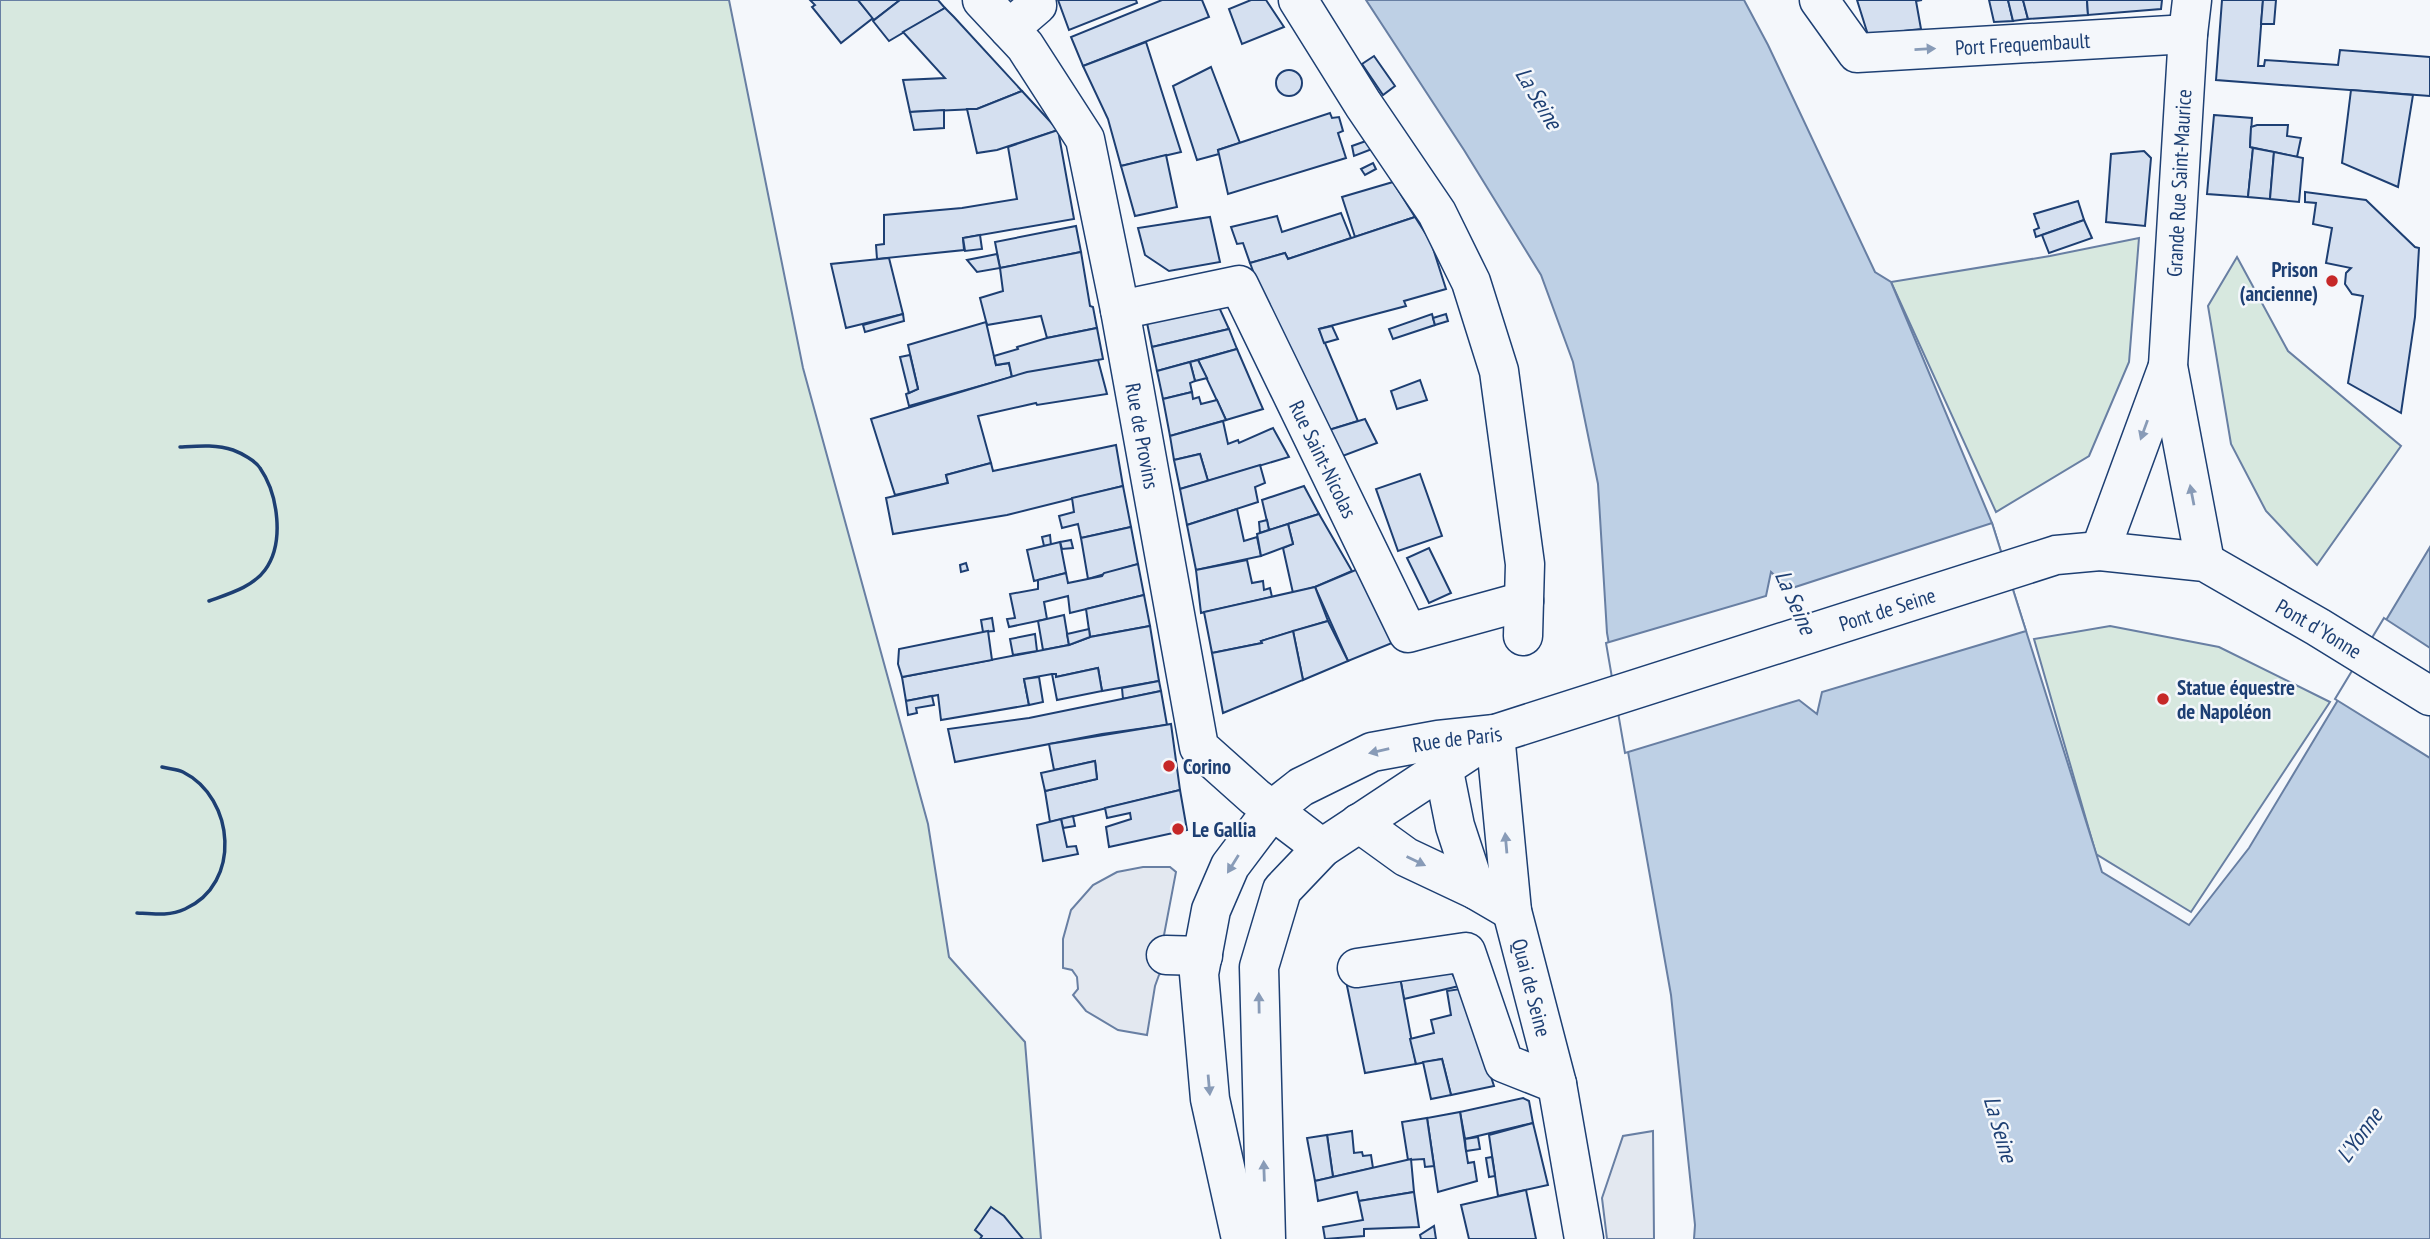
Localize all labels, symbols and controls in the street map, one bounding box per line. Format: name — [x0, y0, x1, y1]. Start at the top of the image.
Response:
street label: Port Frequembault — [1954, 26, 2091, 61]
one-way arrow — [1915, 43, 1937, 54]
water label: La Seine — [1509, 62, 1570, 136]
street label: Grande Rue Saint-Maurice — [2161, 89, 2197, 277]
place label: Prison (ancienne) — [2240, 256, 2318, 307]
marker: Prison (ancienne) — [2324, 273, 2340, 289]
street label: Rue de Provins — [1120, 381, 1166, 491]
street label: Rue Saint-Nicolas — [1283, 396, 1363, 522]
one-way arrow — [2138, 420, 2149, 441]
one-way arrow — [2187, 484, 2198, 506]
water label: La Seine — [1769, 565, 1824, 640]
street label: Pont de Seine — [1835, 581, 1939, 637]
street label: Pont d'Yonne — [2271, 592, 2367, 664]
place label: Statue équestre de Napoléon — [2177, 674, 2295, 725]
marker: Statue équestre de Napoléon — [2155, 691, 2171, 707]
street label: Rue de Paris — [1410, 719, 1505, 758]
one-way arrow — [1368, 746, 1390, 757]
place label: Corino — [1183, 753, 1231, 780]
marker: Corino — [1161, 758, 1177, 774]
place label: Le Gallia — [1192, 816, 1257, 843]
marker: Le Gallia — [1170, 821, 1186, 837]
one-way arrow — [1500, 832, 1511, 854]
one-way arrow — [1226, 855, 1239, 874]
one-way arrow — [1406, 855, 1426, 867]
street label: Quai de Seine — [1506, 936, 1558, 1040]
one-way arrow — [1254, 992, 1265, 1014]
one-way arrow — [1204, 1074, 1215, 1096]
water label: La Seine — [1978, 1093, 2025, 1167]
water label: L'Yonne — [2329, 1101, 2389, 1168]
one-way arrow — [1258, 1160, 1269, 1182]

